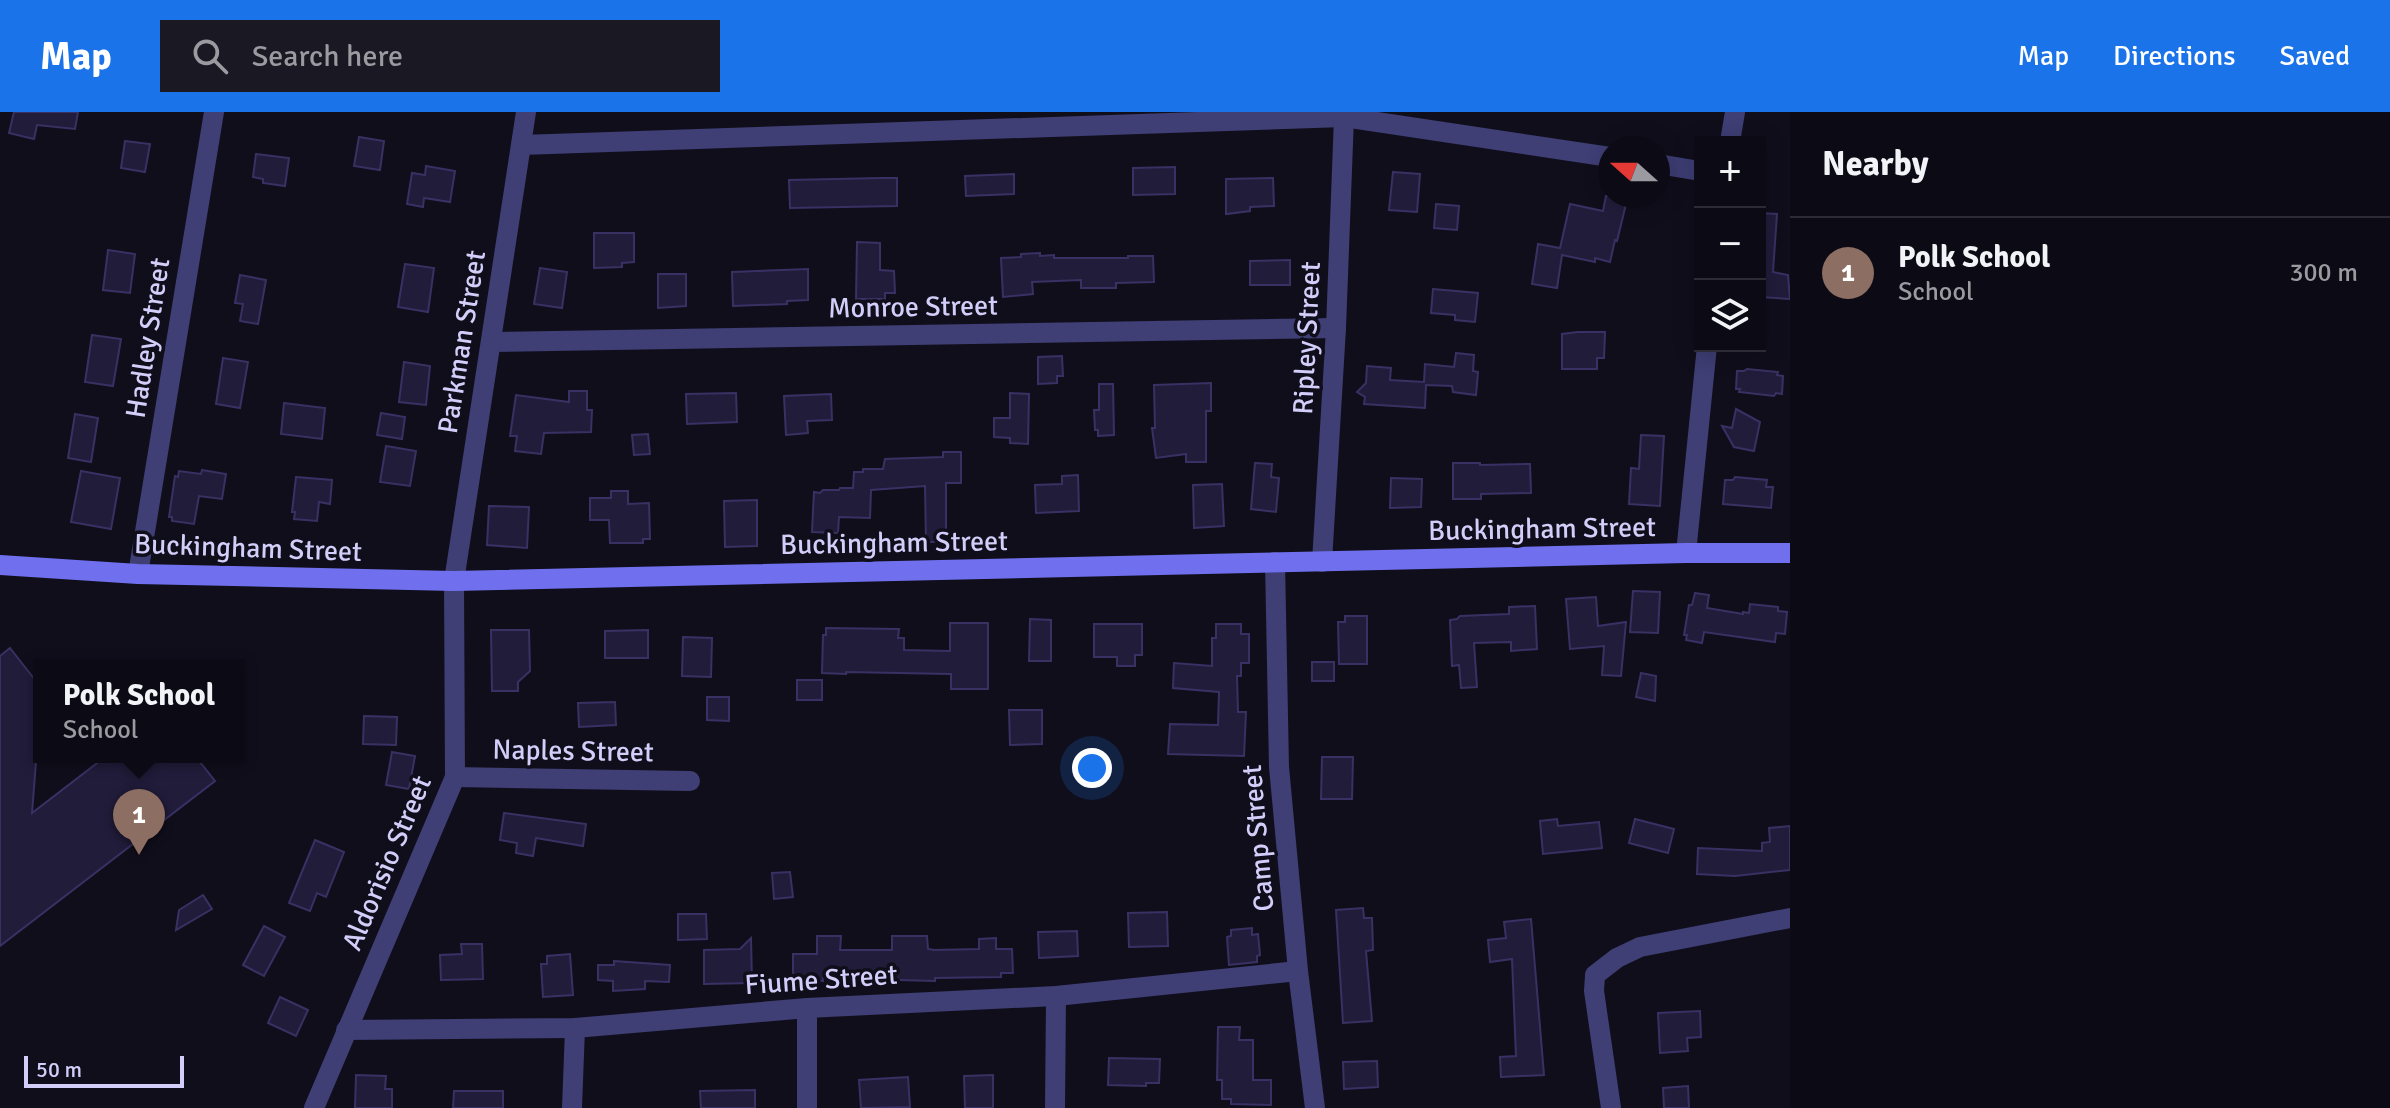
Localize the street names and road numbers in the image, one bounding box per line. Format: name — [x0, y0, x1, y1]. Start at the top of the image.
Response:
street label: Parkman Street — [431, 248, 493, 436]
street label: Hadley Street — [119, 255, 177, 420]
street label: Ripley Street — [1286, 260, 1328, 415]
street label: Monroe Street — [828, 289, 998, 325]
street label: Buckingham Street — [1428, 510, 1656, 548]
street label: Buckingham Street — [780, 524, 1008, 562]
street label: Buckingham Street — [134, 527, 363, 569]
street label: Naples Street — [492, 733, 654, 769]
street label: Camp Street — [1235, 763, 1281, 913]
street label: Aldorisio Street — [335, 770, 439, 955]
street label: Fiume Street — [744, 958, 899, 1002]

